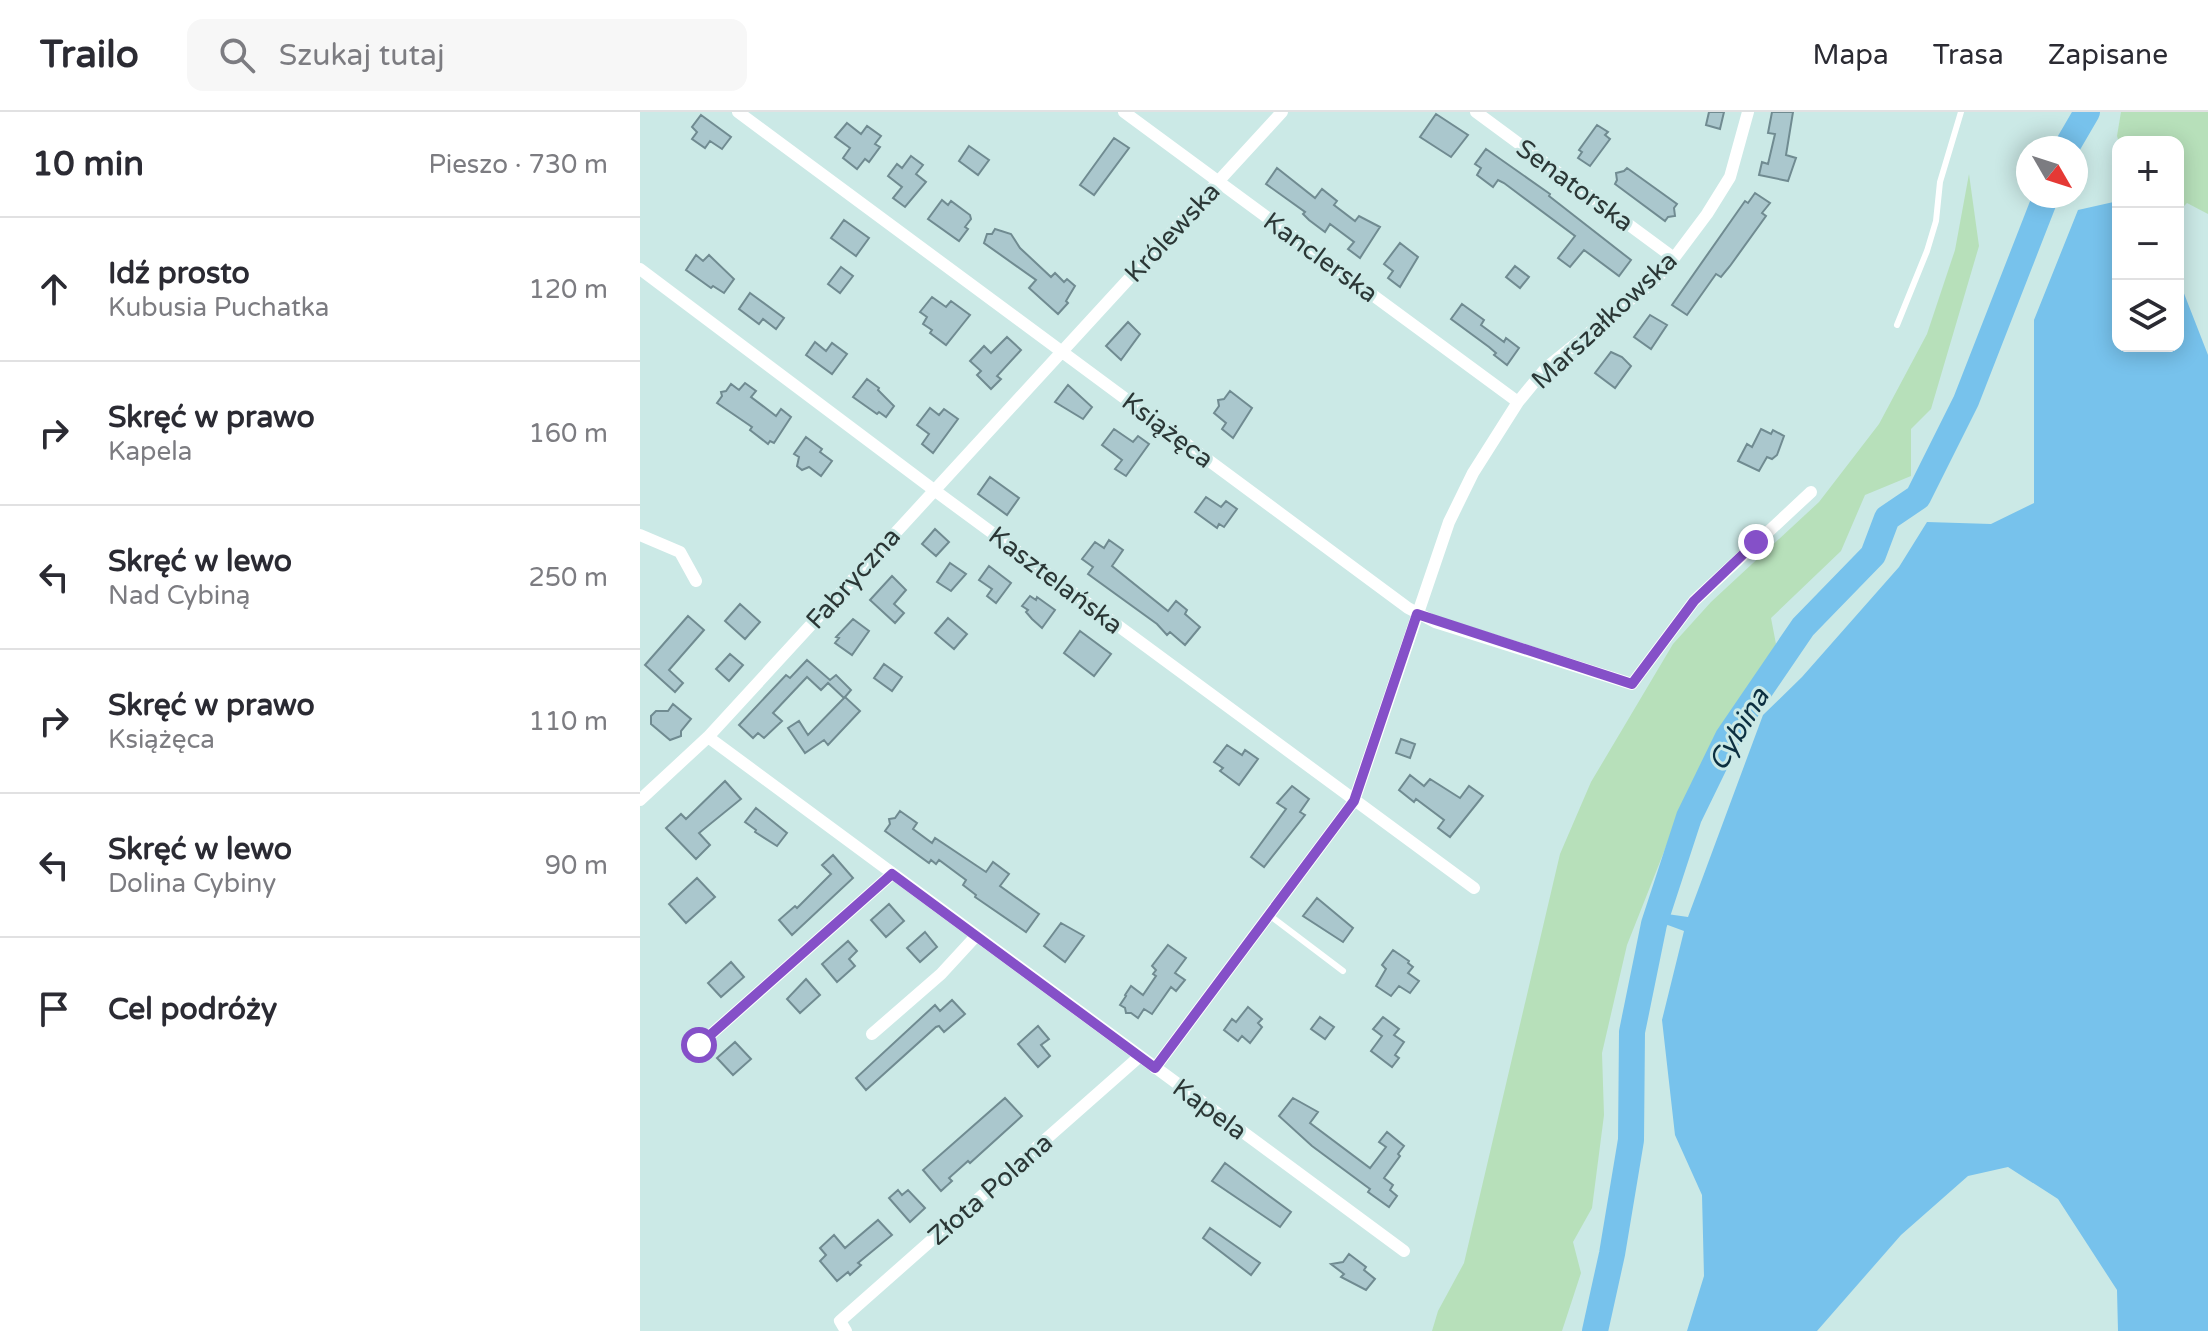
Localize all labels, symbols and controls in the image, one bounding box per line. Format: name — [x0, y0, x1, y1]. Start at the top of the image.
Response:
search box — [187, 19, 747, 91]
text: Trailo — [40, 32, 139, 78]
icon: search — [215, 33, 259, 77]
text: Szukaj tutaj — [279, 37, 445, 74]
text: Mapa — [1812, 38, 1889, 72]
text: Trasa — [1933, 38, 2004, 72]
text: Zapisane — [2048, 38, 2168, 72]
street label: Senatorska — [1510, 132, 1639, 238]
north arrow — [2016, 136, 2088, 208]
map controls — [2112, 136, 2184, 352]
button: + — [2112, 136, 2184, 208]
text: 10 min — [32, 144, 144, 185]
text: Pieszo · 730 m — [428, 149, 608, 180]
street label: Królewska — [1118, 176, 1226, 289]
street label: Kanclerska — [1257, 206, 1384, 309]
button: − — [2112, 208, 2184, 280]
street label: Marszałkowska — [1525, 245, 1684, 396]
text: Idź prosto — [108, 255, 250, 292]
icon: ahead — [32, 267, 76, 311]
text: 120 m — [528, 274, 608, 305]
button: layers — [2112, 280, 2184, 352]
text: Kubusia Puchatka — [108, 292, 329, 323]
street label: Książęca — [1116, 386, 1220, 475]
text: Skręć w prawo — [108, 399, 315, 436]
icon: right — [32, 411, 76, 455]
text: 160 m — [528, 418, 608, 449]
text: Kapela — [108, 436, 192, 467]
street label: Kasztelańska — [983, 520, 1129, 641]
street label: Fabryczna — [800, 521, 907, 635]
route end — [1738, 524, 1774, 560]
text: Skręć w lewo — [108, 543, 292, 580]
icon: left — [32, 555, 76, 599]
text: 250 m — [528, 562, 608, 593]
text: Nad Cybiną — [108, 580, 251, 611]
water label: Cybina — [1701, 681, 1777, 777]
text: Skręć w prawo — [108, 687, 315, 724]
icon: right — [32, 699, 76, 743]
text: 110 m — [528, 706, 608, 737]
text: Książęca — [108, 724, 215, 755]
text: Skręć w lewo — [108, 831, 292, 868]
icon: left — [32, 843, 76, 887]
text: 90 m — [545, 850, 608, 881]
text: Dolina Cybiny — [108, 868, 276, 899]
icon: arrive — [32, 987, 76, 1031]
text: Cel podróży — [108, 991, 277, 1028]
route start — [681, 1027, 717, 1063]
street label: Kapela — [1167, 1072, 1253, 1147]
street label: Złota Polana — [922, 1127, 1059, 1252]

